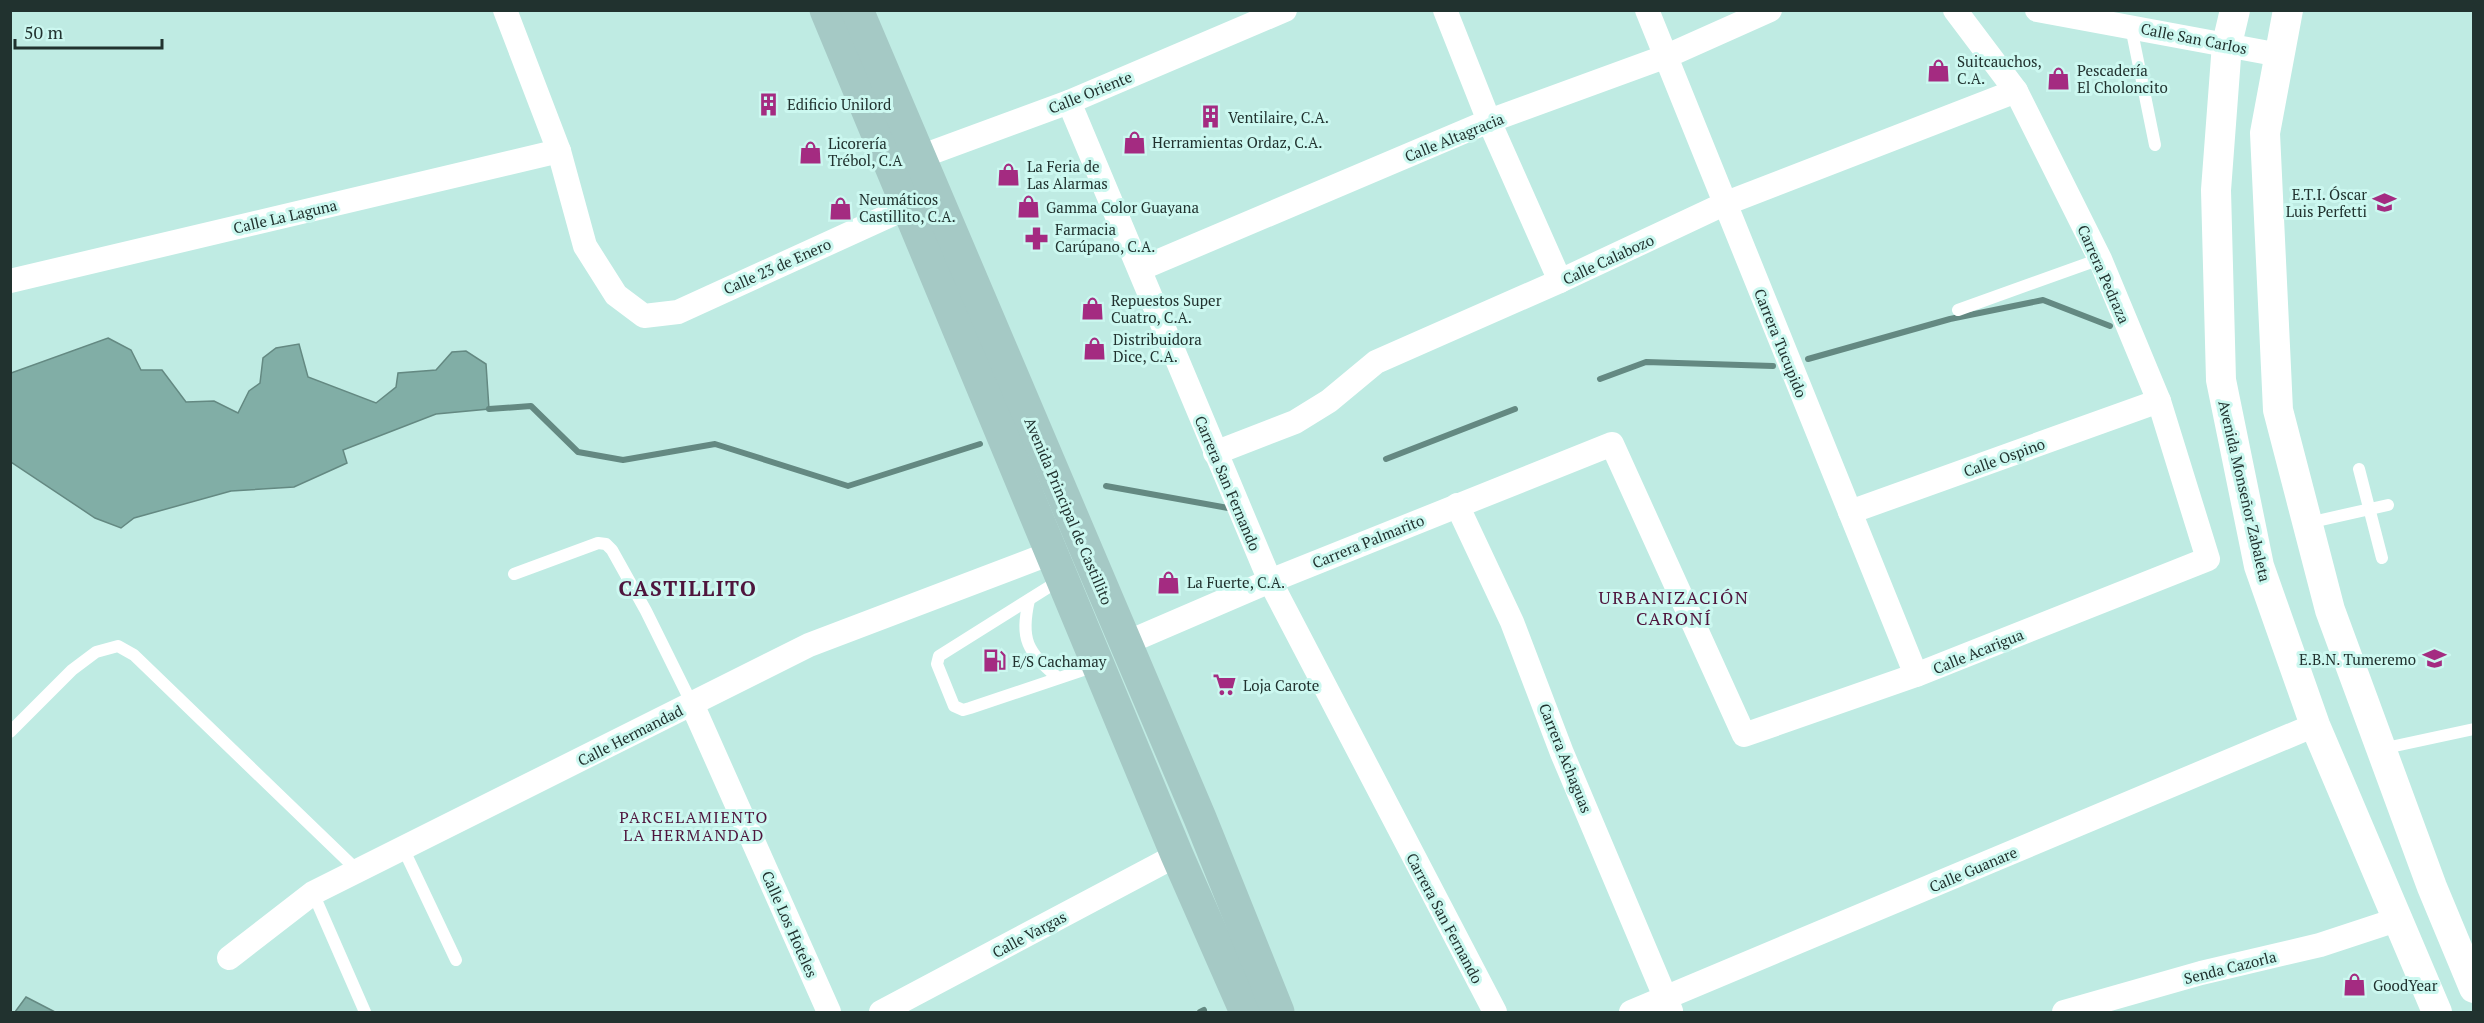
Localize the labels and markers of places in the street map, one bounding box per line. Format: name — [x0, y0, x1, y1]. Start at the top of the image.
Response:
place label: Suitcauchos, C.A. — [1957, 51, 2042, 88]
shop icon: Suitcauchos, C.A. — [1926, 57, 1952, 83]
place label: Pescadería El Choloncito — [2077, 60, 2168, 97]
shop icon: Pescadería El Choloncito — [2046, 66, 2072, 92]
building icon: Edificio Unilord — [756, 91, 782, 117]
place label: Edificio Unilord — [787, 94, 891, 114]
building icon: Ventilaire, C.A. — [1197, 104, 1223, 130]
place label: Ventilaire, C.A. — [1228, 107, 1329, 127]
shop icon: Herramientas Ordaz, C.A. — [1121, 129, 1147, 155]
place label: Herramientas Ordaz, C.A. — [1152, 132, 1322, 152]
place label: Licorería Trébol, C.A — [828, 133, 903, 170]
shop icon: Licorería Trébol, C.A — [797, 139, 823, 165]
place label: La Feria de Las Alarmas — [1027, 156, 1108, 193]
shop icon: La Feria de Las Alarmas — [996, 162, 1022, 188]
place label: E.T.I. Óscar Luis Perfetti — [2286, 184, 2367, 221]
place label: Neumáticos Castillito, C.A. — [859, 189, 956, 226]
school or university icon: E.T.I. Óscar Luis Perfetti — [2372, 190, 2398, 216]
shop icon: Gamma Color Guayana — [1015, 194, 1041, 220]
shop icon: Neumáticos Castillito, C.A. — [828, 195, 854, 221]
place label: Gamma Color Guayana — [1046, 197, 1199, 217]
place label: Farmacia Carúpano, C.A. — [1055, 219, 1155, 256]
pharmacy icon: Farmacia Carúpano, C.A. — [1024, 225, 1050, 251]
place label: Repuestos Super Cuatro, C.A. — [1111, 290, 1222, 327]
shop icon: Repuestos Super Cuatro, C.A. — [1080, 296, 1106, 322]
place label: Distribuidora Dice, C.A. — [1113, 329, 1202, 366]
shop icon: Distribuidora Dice, C.A. — [1082, 335, 1108, 361]
shop icon: La Fuerte, C.A. — [1156, 569, 1182, 595]
place label: La Fuerte, C.A. — [1187, 572, 1285, 592]
school or university icon: E.B.N. Tumeremo — [2421, 646, 2447, 672]
fuel station icon: E/S Cachamay — [981, 648, 1007, 674]
place label: E.B.N. Tumeremo — [2299, 649, 2416, 669]
place label: E/S Cachamay — [1012, 651, 1107, 671]
supermarket icon: Loja Carote — [1212, 672, 1238, 698]
place label: Loja Carote — [1243, 675, 1319, 695]
shop icon: GoodYear — [2342, 972, 2368, 998]
place label: GoodYear — [2373, 975, 2438, 995]

